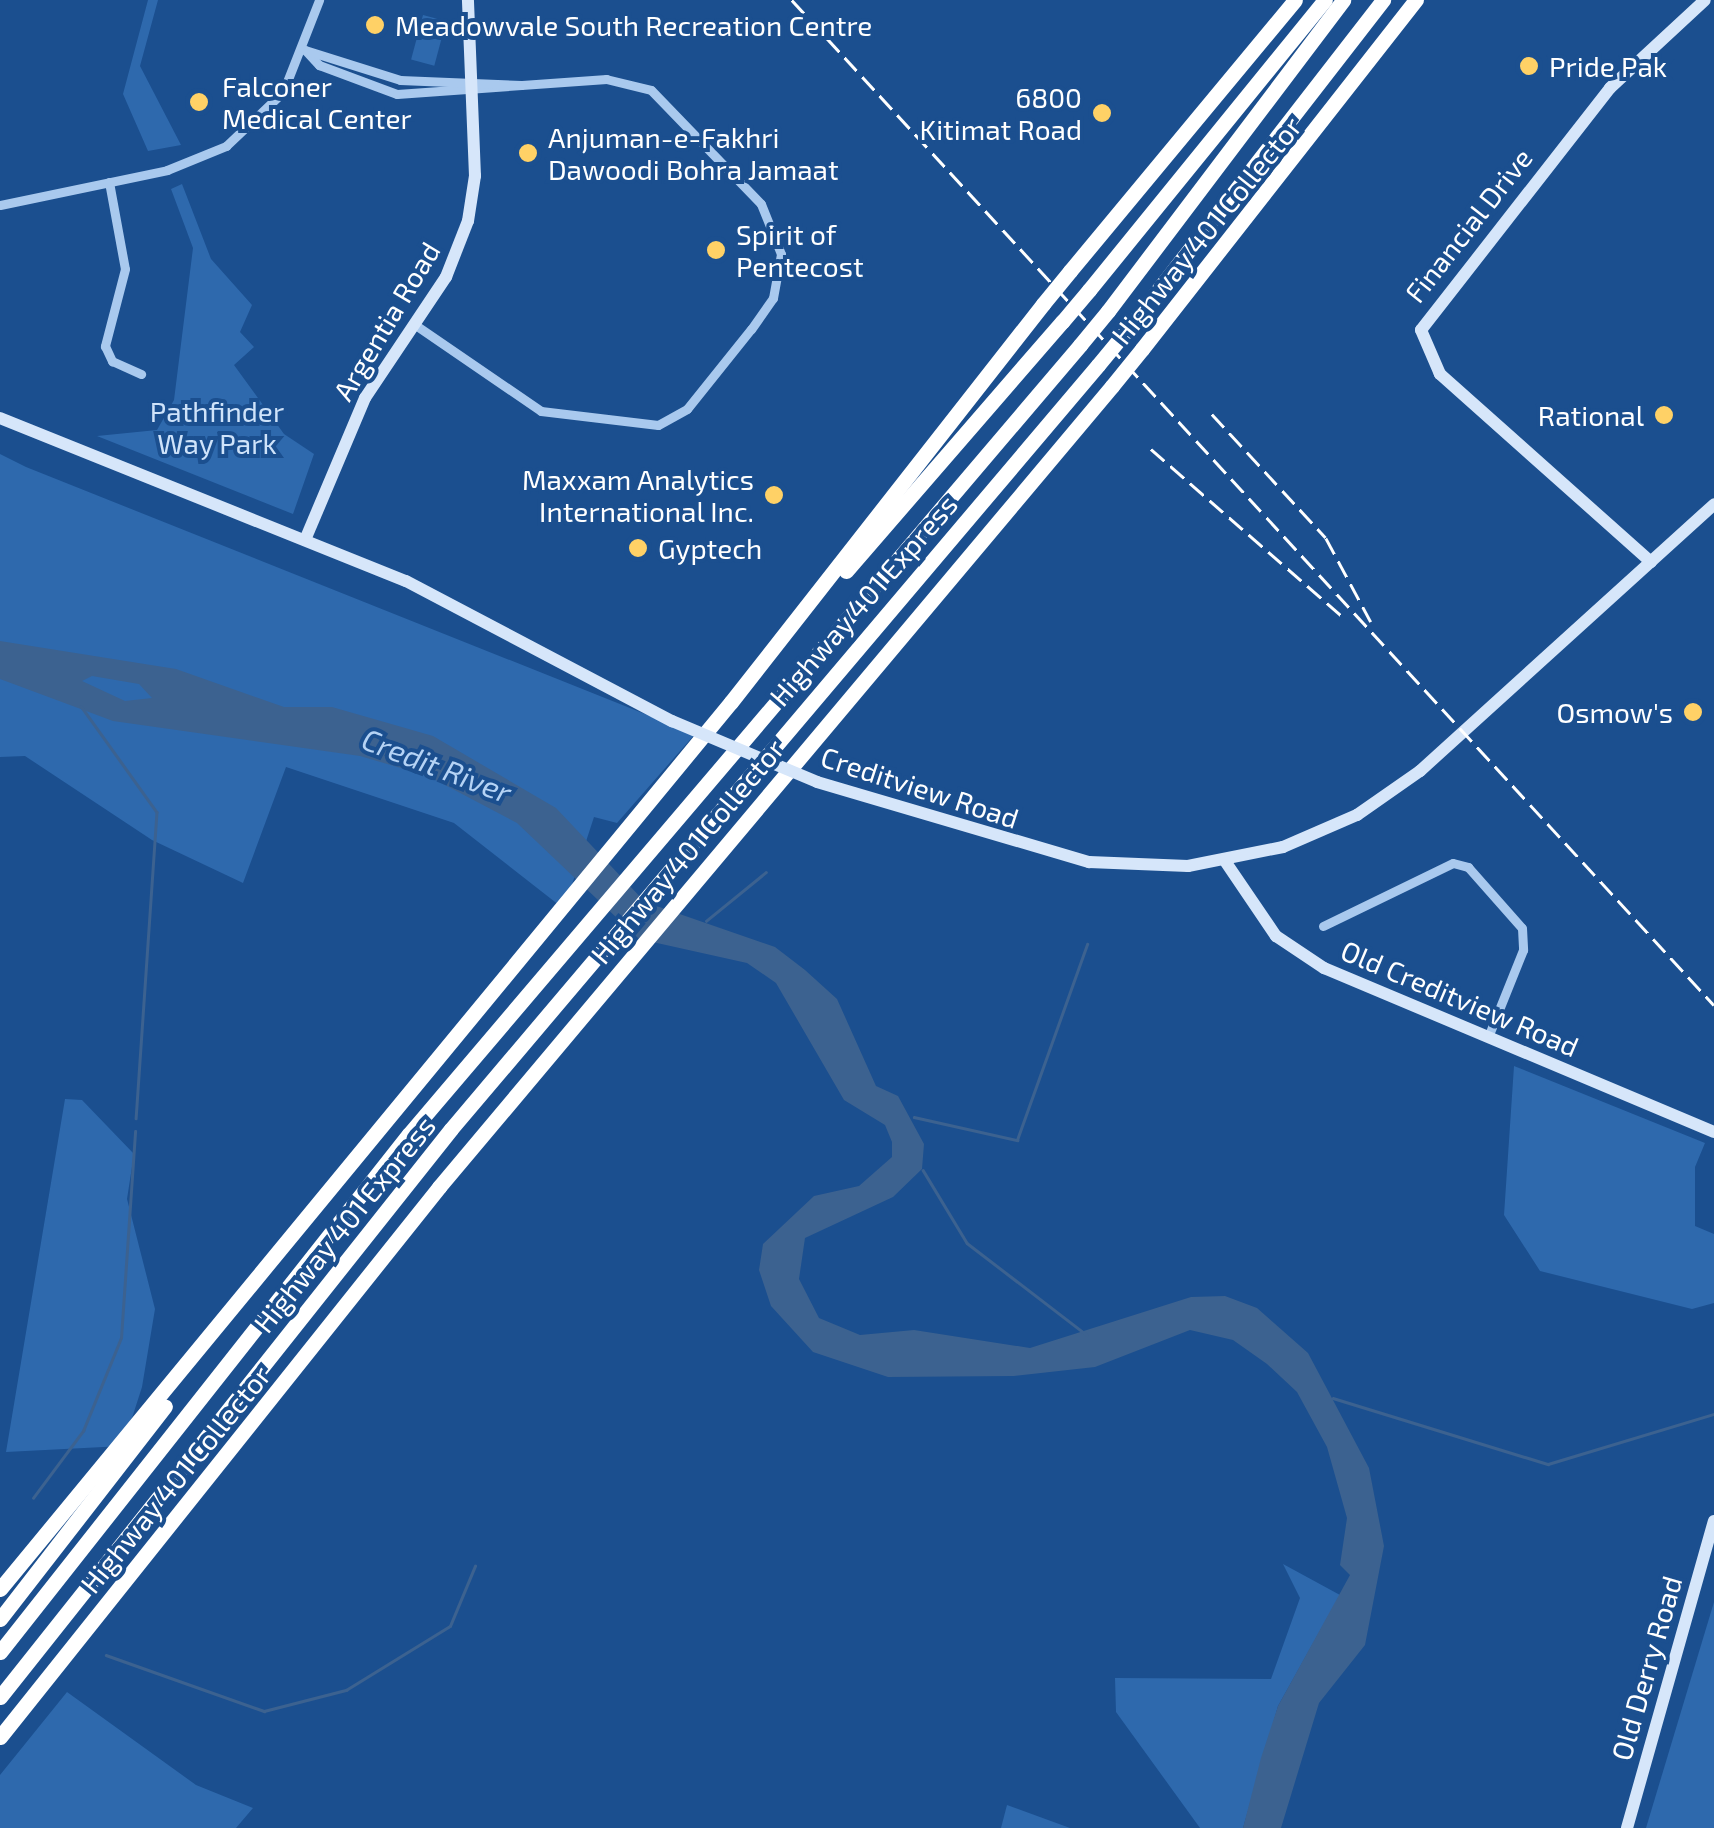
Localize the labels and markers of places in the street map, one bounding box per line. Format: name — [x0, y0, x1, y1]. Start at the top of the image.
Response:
place label: Meadowvale South Recreation Centre — [395, 8, 872, 42]
marker: Meadowvale South Recreation Centre — [364, 14, 386, 36]
place label: Pride Pak — [1549, 49, 1667, 83]
marker: Pride Pak — [1518, 55, 1540, 77]
place label: Falconer Medical Center — [222, 69, 412, 135]
place label: 6800 Kitimat Road — [920, 80, 1082, 146]
marker: Falconer Medical Center — [186, 89, 212, 115]
marker: 6800 Kitimat Road — [1091, 102, 1113, 124]
place label: Anjuman-e-Fakhri Dawoodi Bohra Jamaat — [548, 120, 839, 186]
marker: Anjuman-e-Fakhri Dawoodi Bohra Jamaat — [517, 142, 539, 164]
place label: Spirit of Pentecost — [736, 217, 864, 283]
marker: Spirit of Pentecost — [705, 239, 727, 261]
place label: Rational — [1538, 398, 1644, 432]
marker: Rational — [1653, 404, 1675, 426]
place label: Maxxam Analytics International Inc. — [521, 462, 754, 528]
marker: Maxxam Analytics International Inc. — [763, 484, 785, 506]
place label: Gyptech — [658, 531, 762, 565]
marker: Gyptech — [627, 537, 649, 559]
place label: Osmow's — [1557, 695, 1673, 729]
marker: Osmow's — [1682, 701, 1704, 723]

